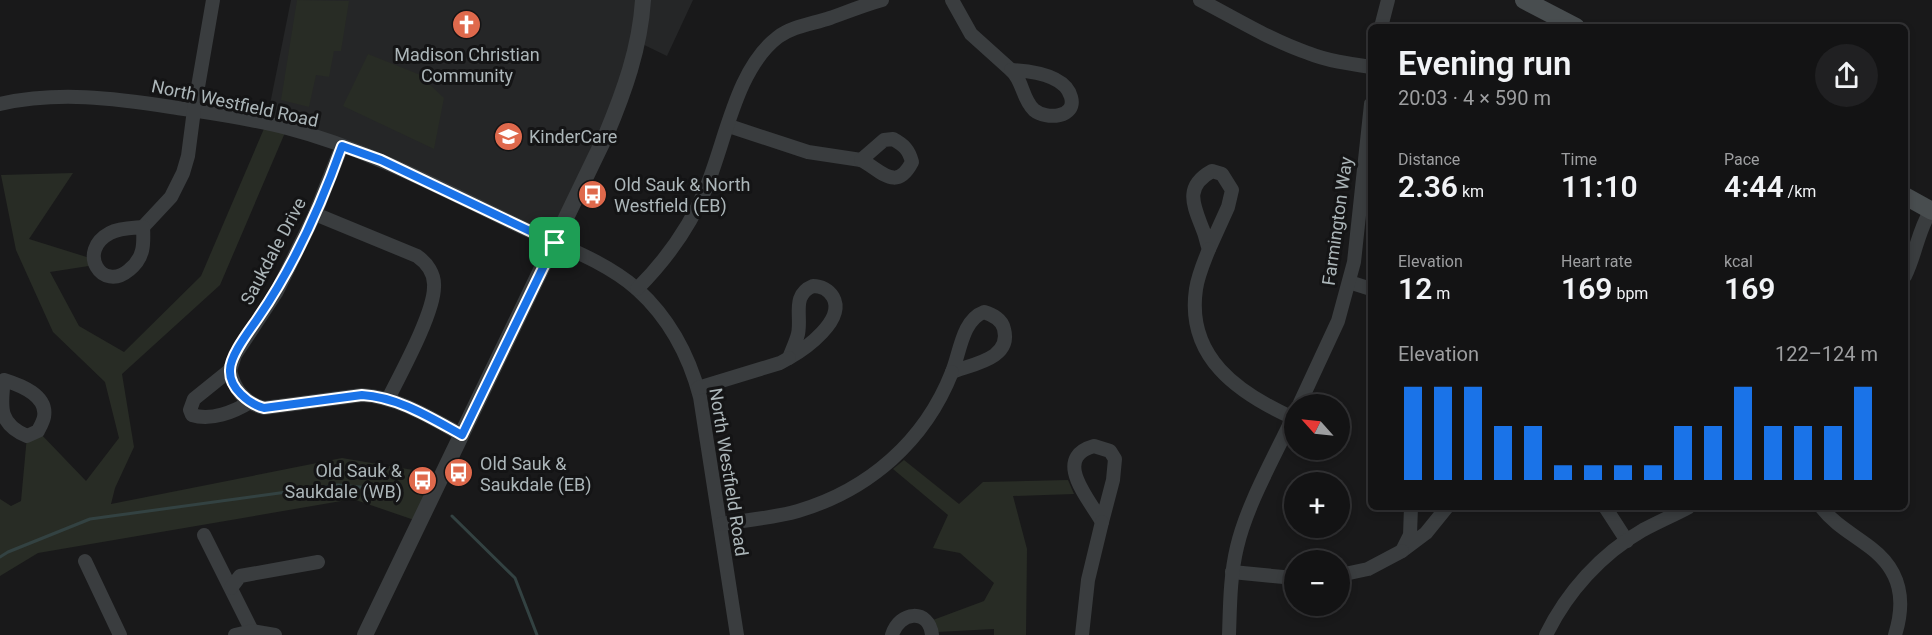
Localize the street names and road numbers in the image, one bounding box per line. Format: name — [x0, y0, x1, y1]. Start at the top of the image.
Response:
street label: North Westfield Road — [150, 75, 320, 131]
street label: Farmington Way — [1318, 155, 1357, 287]
street label: Saukdale Drive — [236, 194, 310, 308]
street label: North Westfield Road — [705, 386, 753, 558]

